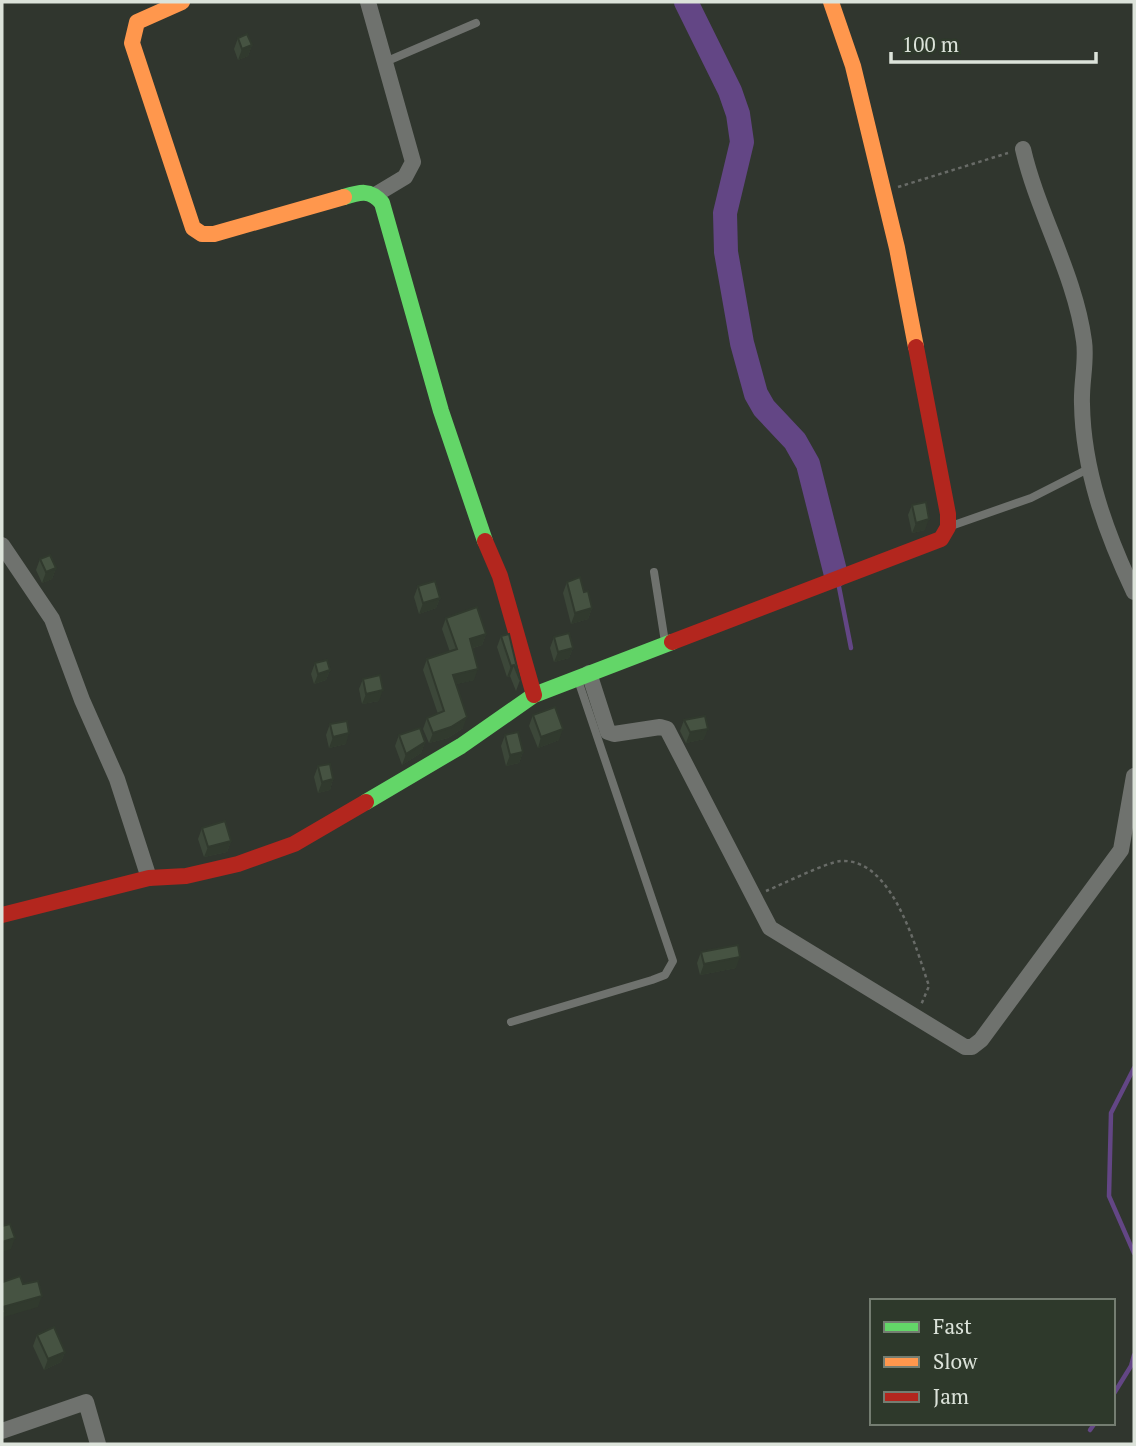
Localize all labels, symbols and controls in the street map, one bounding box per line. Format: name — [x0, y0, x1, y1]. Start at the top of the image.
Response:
scale bar — [891, 21, 1096, 65]
text: 100 m — [902, 30, 959, 58]
legend — [870, 1299, 1115, 1425]
text: Fast — [933, 1312, 972, 1340]
text: Slow — [933, 1347, 978, 1375]
text: Jam — [933, 1382, 969, 1410]

